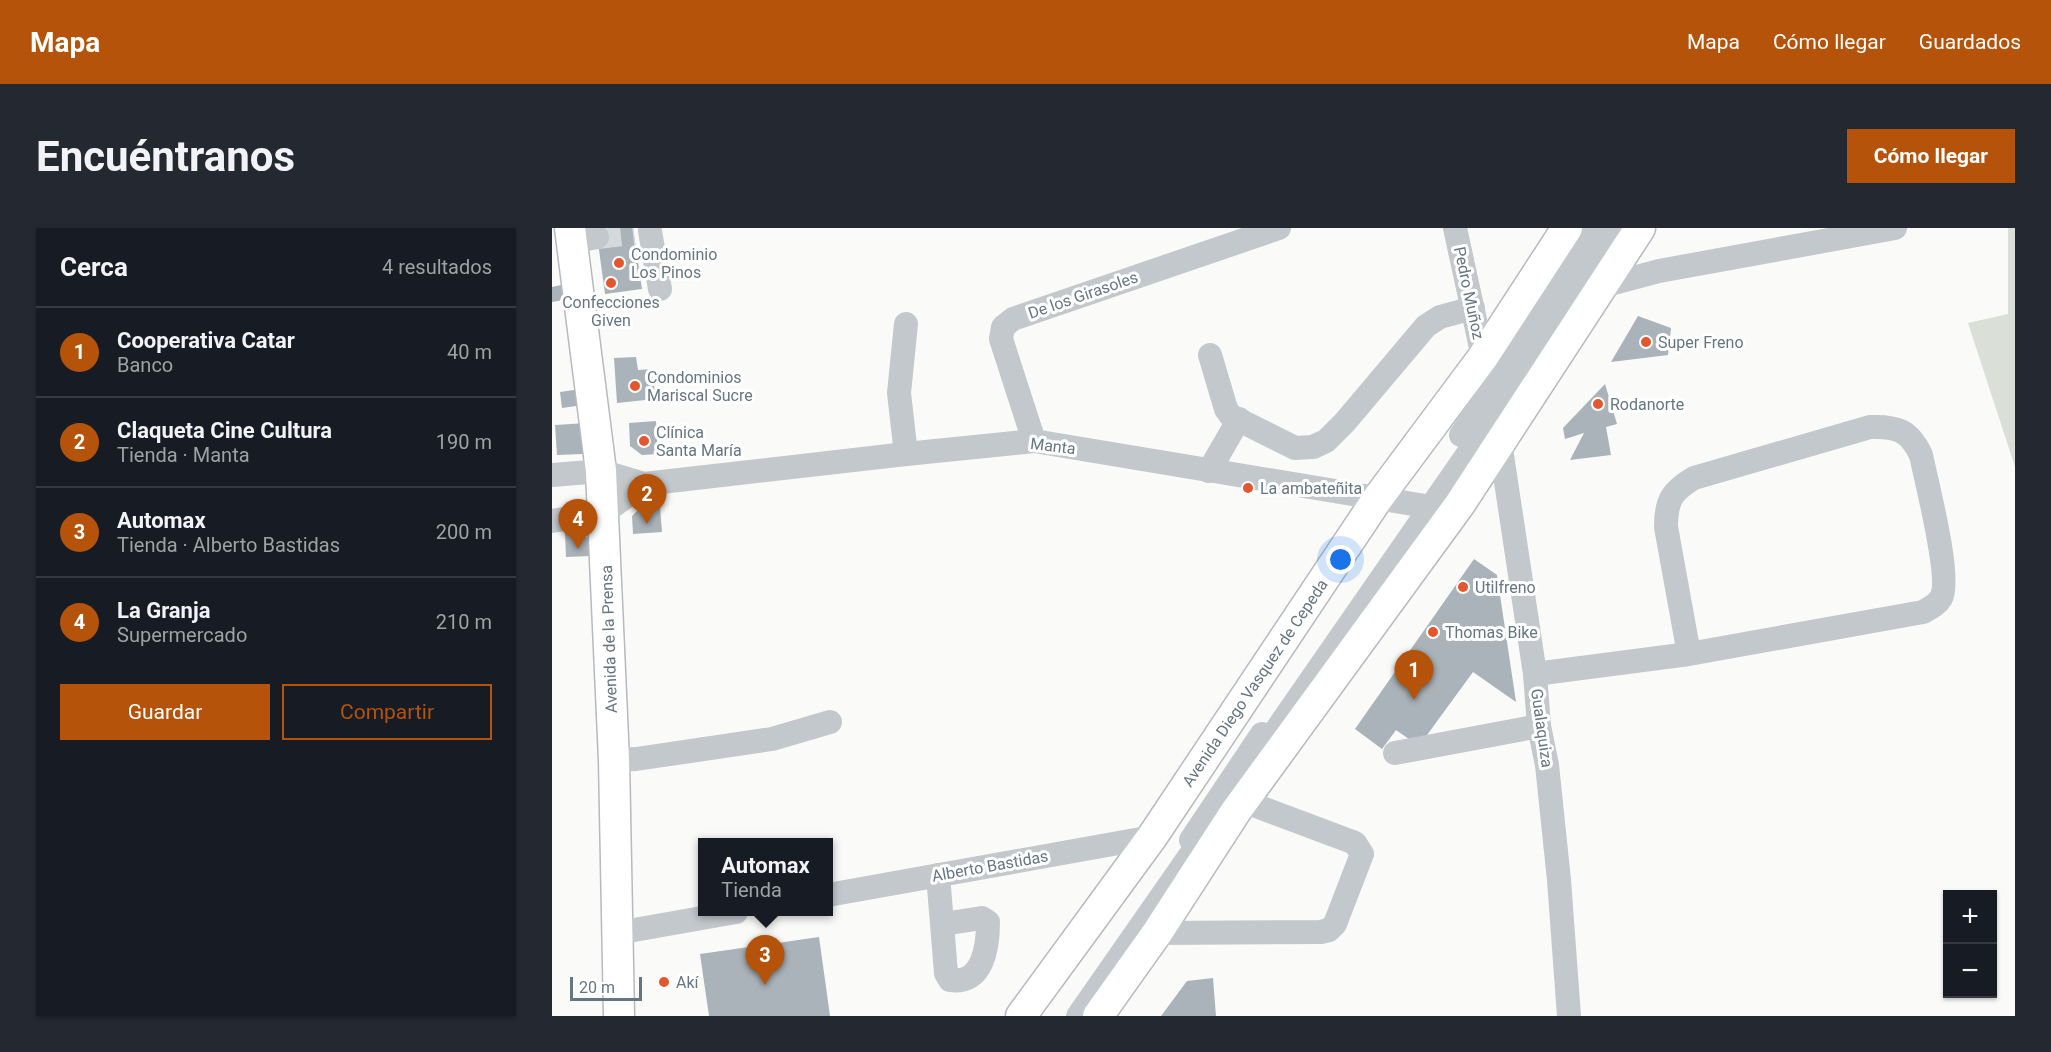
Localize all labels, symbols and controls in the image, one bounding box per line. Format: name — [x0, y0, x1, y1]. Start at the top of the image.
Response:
text: Mapa — [30, 26, 100, 59]
text: Mapa — [1687, 30, 1740, 54]
text: Cómo llegar — [1773, 30, 1886, 54]
text: Guardados — [1919, 30, 2021, 54]
button: Cómo llegar — [1847, 129, 2015, 183]
text: Encuéntranos — [36, 132, 295, 181]
place label: Condominio Los Pinos — [631, 245, 717, 282]
street label: Pedro Muñoz — [1450, 245, 1488, 341]
text: Cerca — [60, 252, 128, 282]
text: 4 resultados — [382, 255, 492, 279]
marker: Condominio Los Pinos — [612, 256, 626, 270]
street label: De los Girasoles — [1026, 267, 1140, 323]
marker: Confecciones Given — [604, 276, 618, 290]
place label: Confecciones Given — [562, 293, 660, 330]
text: Cooperativa Catar — [117, 328, 295, 353]
place label: Super Freno — [1658, 333, 1744, 352]
marker: Super Freno — [1639, 335, 1653, 349]
text: 1 — [74, 340, 85, 364]
text: 40 m — [447, 340, 492, 364]
text: Banco — [117, 353, 173, 377]
place label: Condominios Mariscal Sucre — [647, 368, 753, 405]
marker: Condominios Mariscal Sucre — [628, 379, 642, 393]
place label: Rodanorte — [1610, 395, 1684, 414]
marker: Rodanorte — [1591, 397, 1605, 411]
text: Claqueta Cine Cultura — [117, 418, 332, 443]
place label: Clínica Santa María — [656, 423, 742, 460]
text: 2 — [74, 430, 85, 454]
text: 190 m — [436, 430, 492, 454]
marker: Clínica Santa María — [637, 434, 651, 448]
street label: Manta — [1029, 434, 1077, 458]
text: Tienda · Manta — [117, 443, 250, 467]
pin: 2 — [628, 474, 667, 524]
place label: La ambateñita — [1260, 479, 1362, 498]
marker: La ambateñita — [1241, 481, 1255, 495]
pin: 4 — [558, 500, 598, 549]
text: Automax — [117, 508, 206, 533]
text: 3 — [74, 520, 85, 544]
text: 200 m — [436, 520, 492, 544]
text: Tienda · Alberto Bastidas — [117, 533, 340, 557]
your location — [1326, 545, 1355, 574]
street label: Avenida de la Prensa — [597, 565, 621, 713]
street label: Avenida Diego Vasquez de Cepeda — [1178, 576, 1332, 790]
place label: Utilfreno — [1475, 578, 1536, 597]
marker: Utilfreno — [1456, 580, 1470, 594]
text: La Granja — [117, 598, 210, 623]
text: 4 — [74, 610, 85, 634]
text: 210 m — [436, 610, 492, 634]
text: Supermercado — [117, 623, 247, 647]
place label: Thomas Bike — [1445, 623, 1538, 642]
marker: Thomas Bike — [1426, 625, 1440, 639]
pin: 1 — [1394, 650, 1434, 700]
button: Guardar — [60, 684, 270, 740]
button: Compartir — [282, 684, 492, 740]
street label: Gualaquiza — [1527, 687, 1557, 769]
popup — [698, 838, 833, 916]
street label: Alberto Bastidas — [930, 846, 1050, 886]
text: Automax — [721, 853, 810, 878]
text: Tienda — [721, 878, 782, 902]
map controls — [1943, 890, 1997, 998]
button: + — [1943, 890, 1997, 944]
pin: 3 — [746, 936, 784, 985]
button: − — [1943, 944, 1997, 998]
place label: Akí — [676, 973, 700, 992]
scale bar — [570, 974, 642, 1002]
marker: Akí — [657, 975, 671, 989]
text: 20 m — [579, 978, 615, 997]

